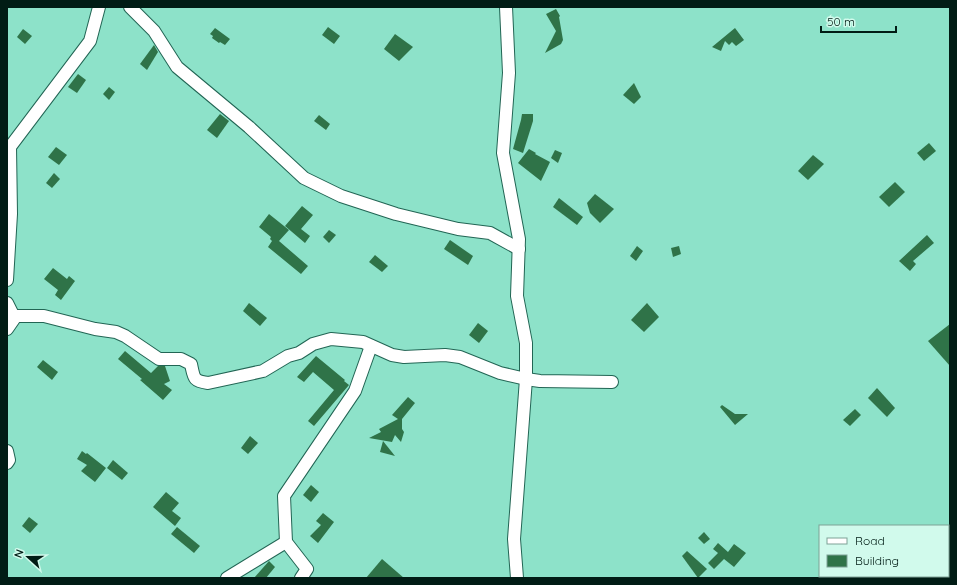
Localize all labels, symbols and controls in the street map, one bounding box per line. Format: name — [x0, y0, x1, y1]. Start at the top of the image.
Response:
scale bar — [821, 8, 896, 34]
text: 50 m — [827, 14, 855, 29]
legend — [819, 525, 949, 577]
text: Road — [855, 533, 885, 548]
north arrow — [8, 537, 48, 577]
text: N — [11, 547, 27, 560]
text: Building — [855, 553, 899, 568]

